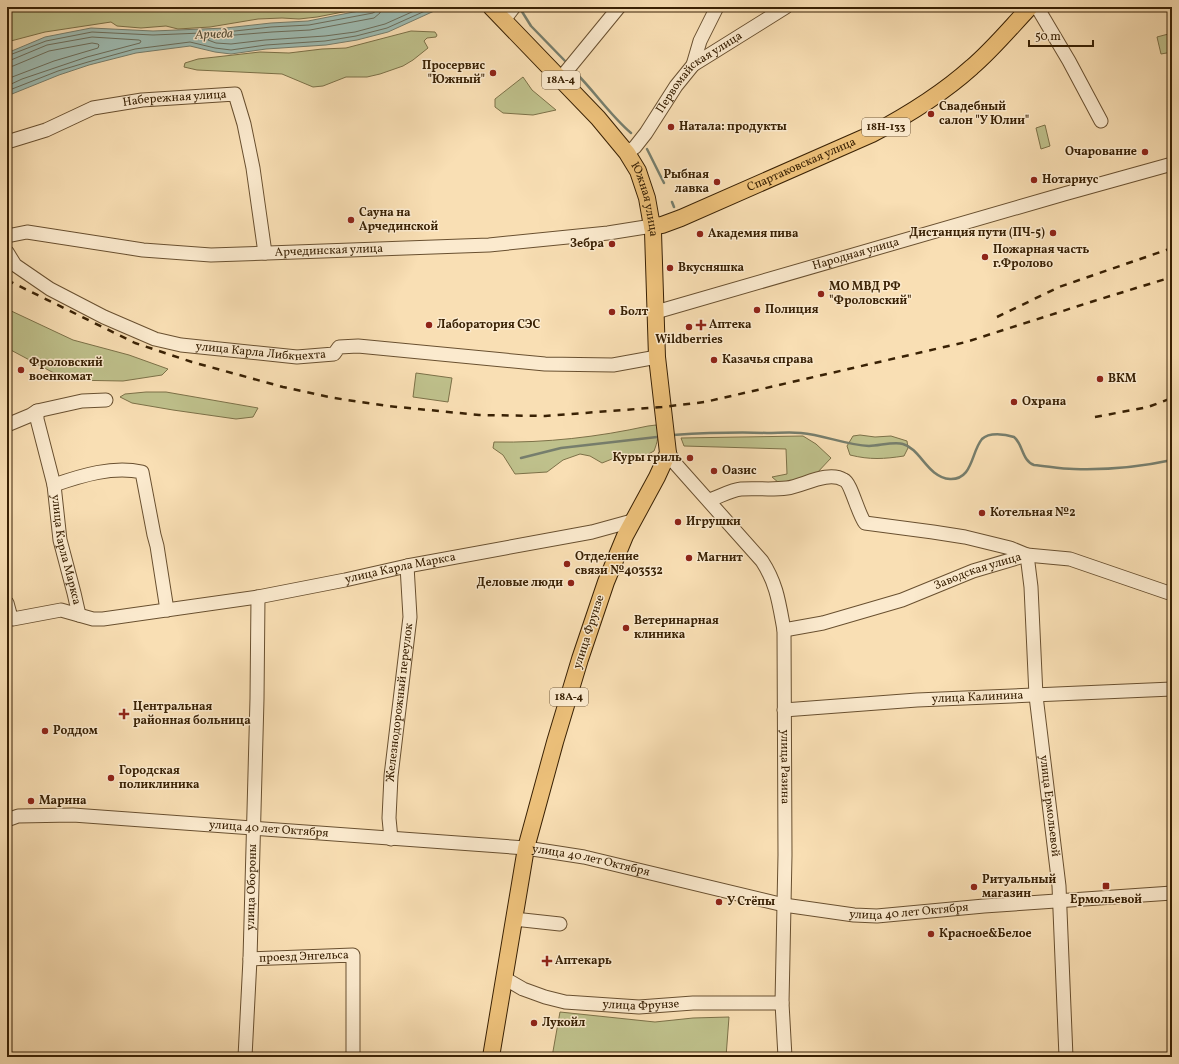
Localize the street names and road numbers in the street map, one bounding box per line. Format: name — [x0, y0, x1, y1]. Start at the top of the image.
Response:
street label: Первомайская улица — [653, 28, 745, 116]
road number: 18А-4 — [542, 71, 580, 89]
street label: Набережная улица — [121, 87, 227, 111]
road number: 18Н-133 — [862, 118, 910, 136]
street label: Спартаковская улица — [745, 134, 859, 196]
street label: Южная улица — [626, 159, 661, 237]
street label: Народная улица — [810, 234, 901, 274]
street label: Арчединская улица — [274, 241, 383, 261]
street label: улица Карла Либкнехта — [195, 339, 327, 365]
street label: улица Карла Маркса — [47, 494, 84, 607]
street label: улица Карла Маркса — [343, 549, 457, 588]
street label: Заводская улица — [932, 549, 1023, 594]
street label: улица Фрунзе — [570, 593, 609, 671]
street label: Железнодорожный переулок — [383, 622, 417, 783]
street label: улица Калинина — [931, 687, 1024, 707]
road number: 18А-4 — [550, 688, 588, 706]
street label: улица Разина — [776, 729, 793, 804]
street label: улица Ермольевой — [1035, 754, 1063, 858]
street label: улица 40 лет Октября — [208, 817, 329, 842]
street label: улица 40 лет Октября — [531, 841, 651, 880]
street label: улица Обороны — [243, 843, 261, 931]
street label: улица 40 лет Октября — [848, 899, 969, 924]
street label: проезд Энгельса — [259, 947, 349, 967]
street label: улица Фрунзе — [602, 996, 680, 1015]

